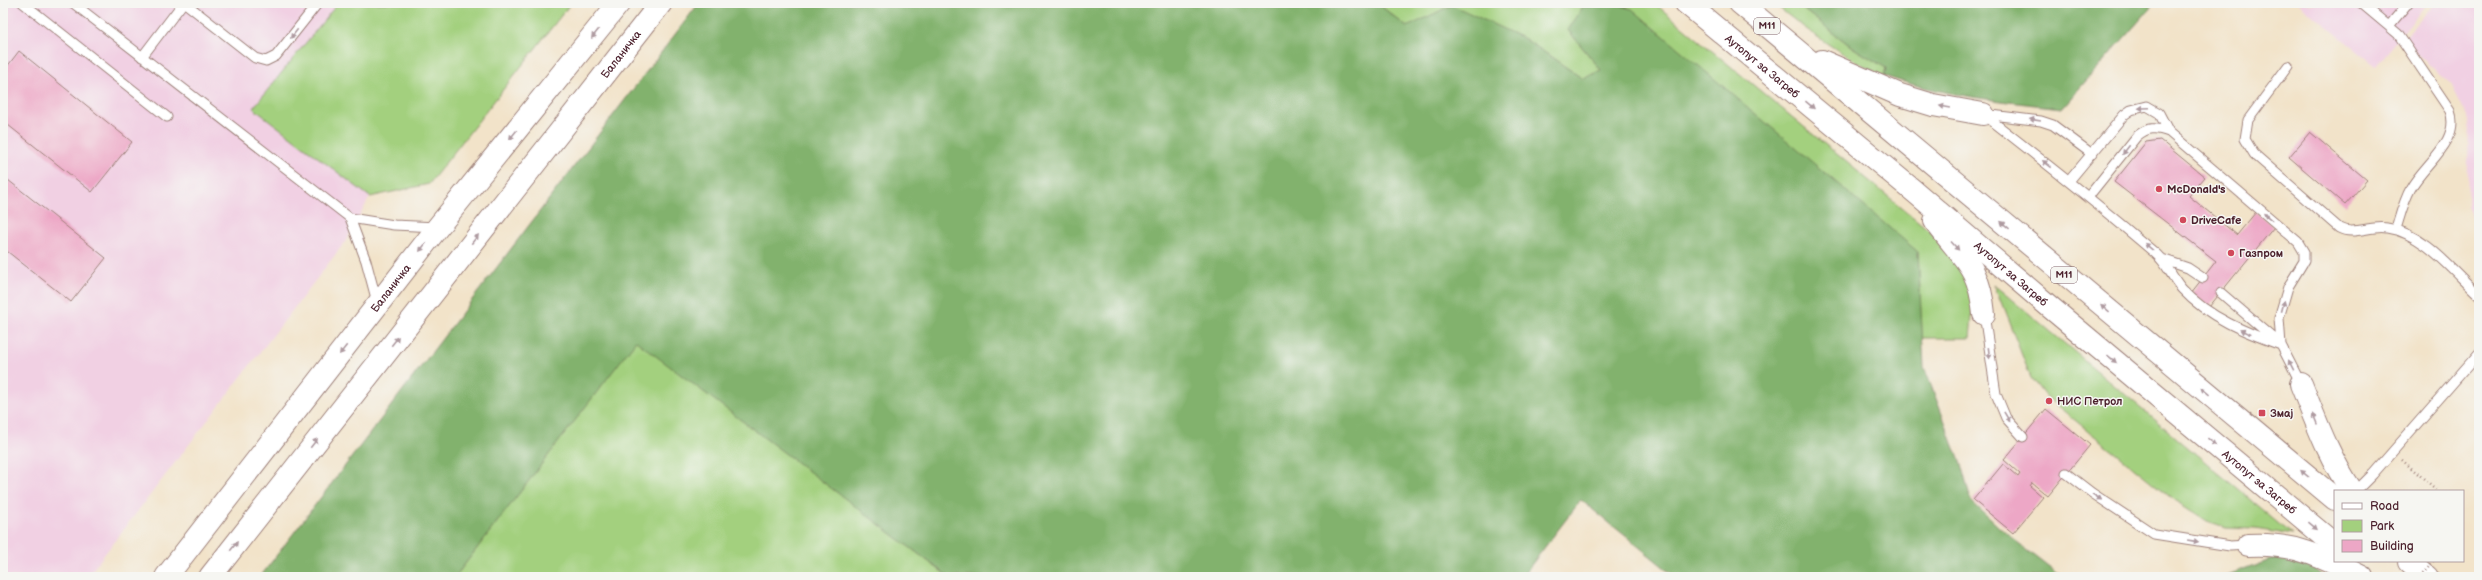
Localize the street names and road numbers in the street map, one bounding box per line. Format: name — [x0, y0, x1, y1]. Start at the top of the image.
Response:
road number: M11 — [1754, 18, 1780, 34]
street label: Баланичка — [598, 27, 644, 81]
street label: Аутопут за Загреб — [1722, 31, 1802, 100]
street label: Аутопут за Загреб — [1971, 238, 2050, 309]
street label: Баланичка — [368, 261, 414, 315]
road number: M11 — [2051, 267, 2077, 283]
street label: Аутопут за Загреб — [2219, 447, 2299, 516]

